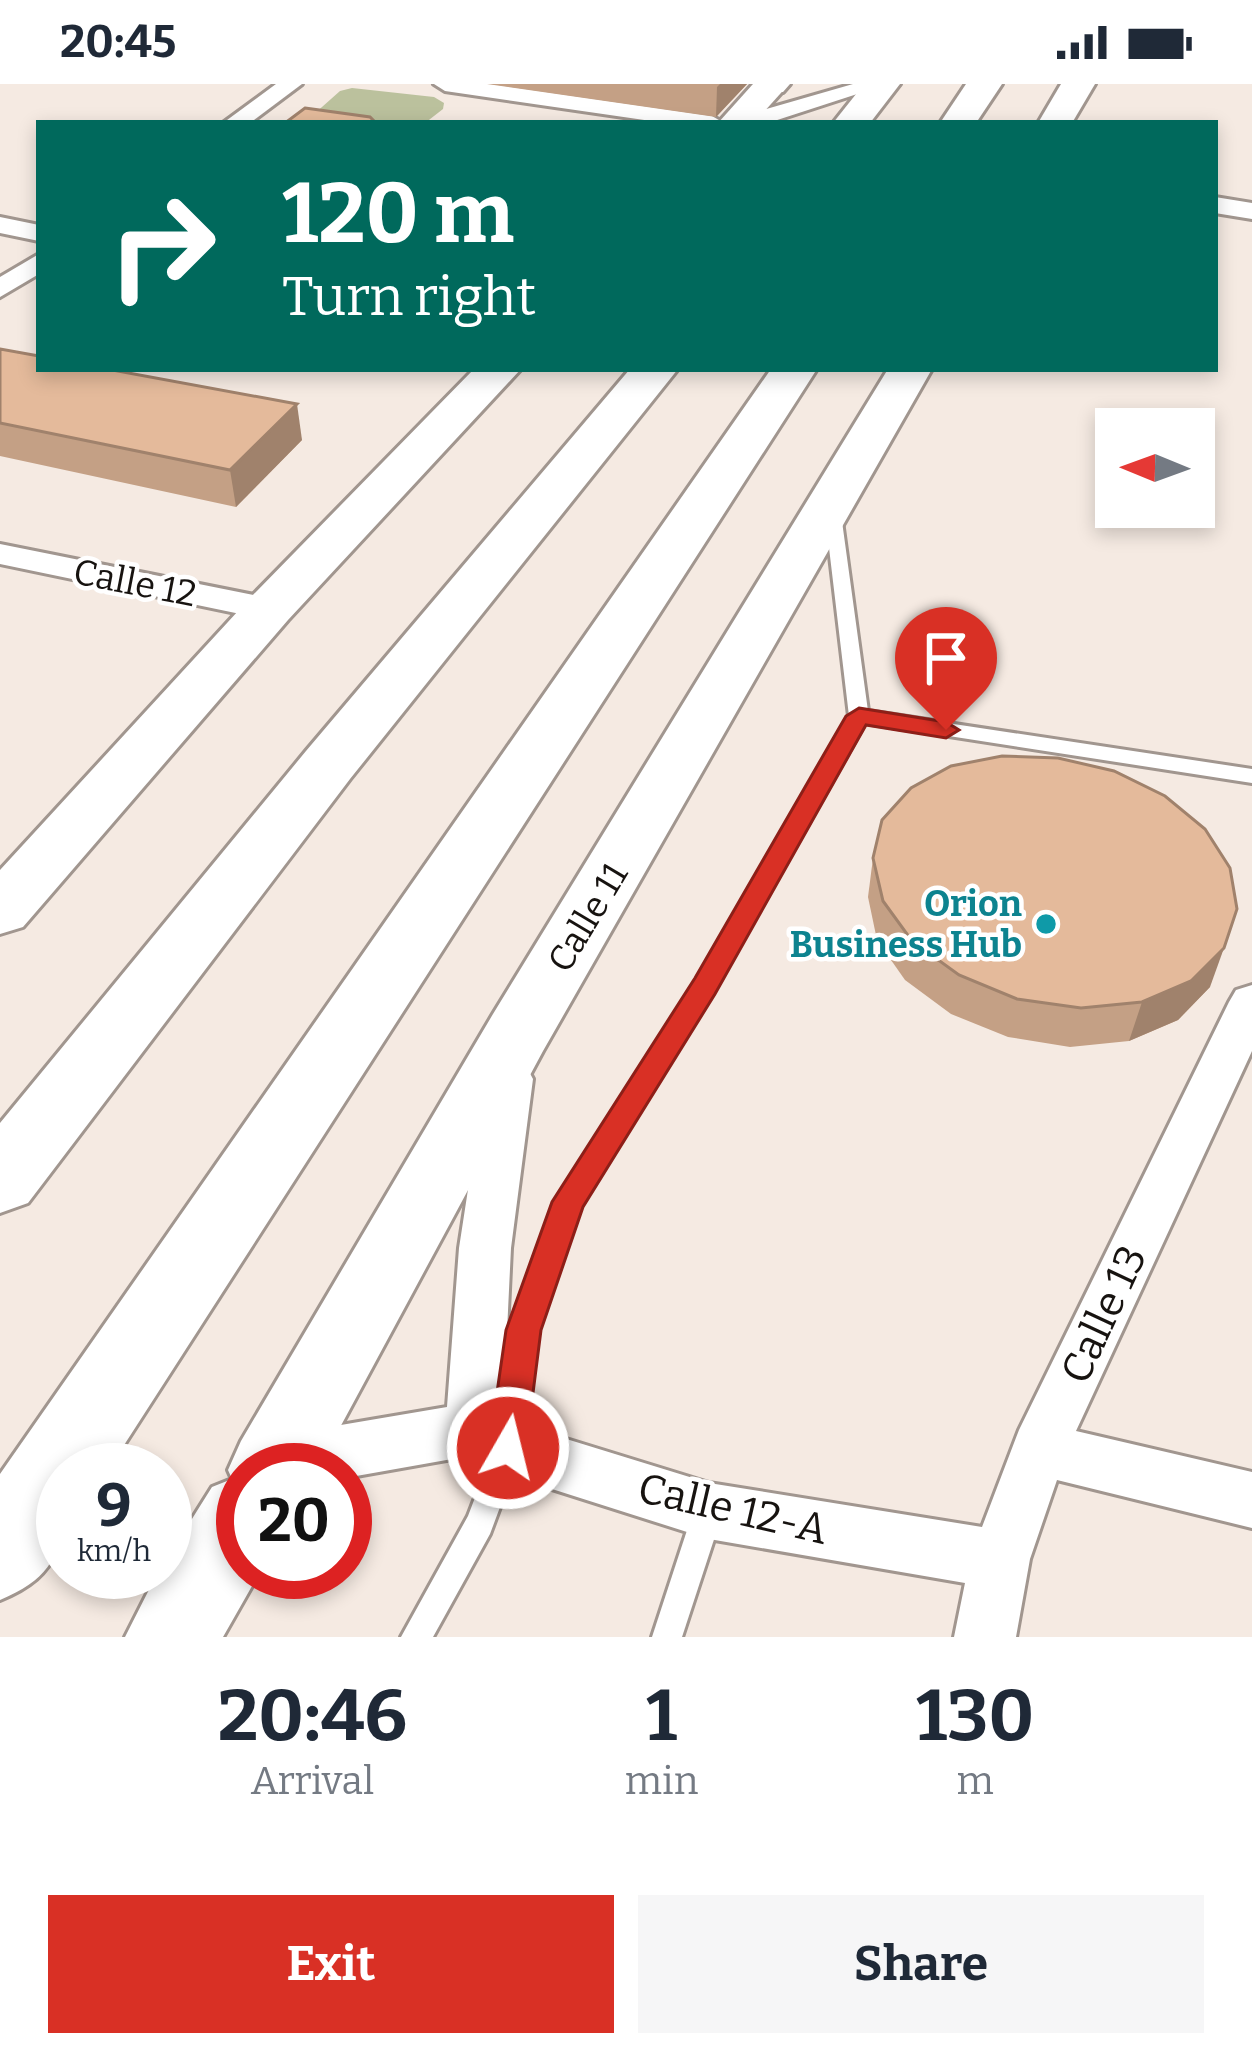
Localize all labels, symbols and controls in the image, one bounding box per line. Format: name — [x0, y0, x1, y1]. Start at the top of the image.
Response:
text: 20:45 — [60, 15, 176, 69]
text: 120 m — [282, 163, 514, 264]
icon: right — [84, 168, 240, 324]
text: Turn right — [282, 265, 536, 329]
north arrow — [1095, 408, 1215, 528]
map controls — [1095, 408, 1215, 528]
street label: Calle 12 — [70, 550, 200, 616]
pin — [895, 607, 997, 730]
icon: arrive — [913, 625, 979, 691]
street label: Calle 11 — [538, 855, 638, 980]
place label: Orion Business Hub — [790, 882, 1022, 967]
marker: Orion Business Hub — [1033, 911, 1059, 937]
street label: Calle 13 — [1050, 1238, 1157, 1391]
position arrow — [445, 1385, 571, 1511]
speed limit sign: 20 — [216, 1443, 372, 1599]
street label: Calle 12-A — [633, 1463, 832, 1555]
text: 9 — [96, 1470, 132, 1542]
text: km/h — [77, 1533, 151, 1569]
text: 20:46 — [218, 1673, 407, 1759]
text: 1 — [646, 1673, 677, 1759]
text: 130 — [916, 1673, 1034, 1759]
text: Arrival — [251, 1758, 374, 1804]
text: min — [625, 1758, 698, 1804]
text: m — [957, 1758, 994, 1804]
button: Exit — [48, 1895, 614, 2033]
button: Share — [638, 1895, 1204, 2033]

